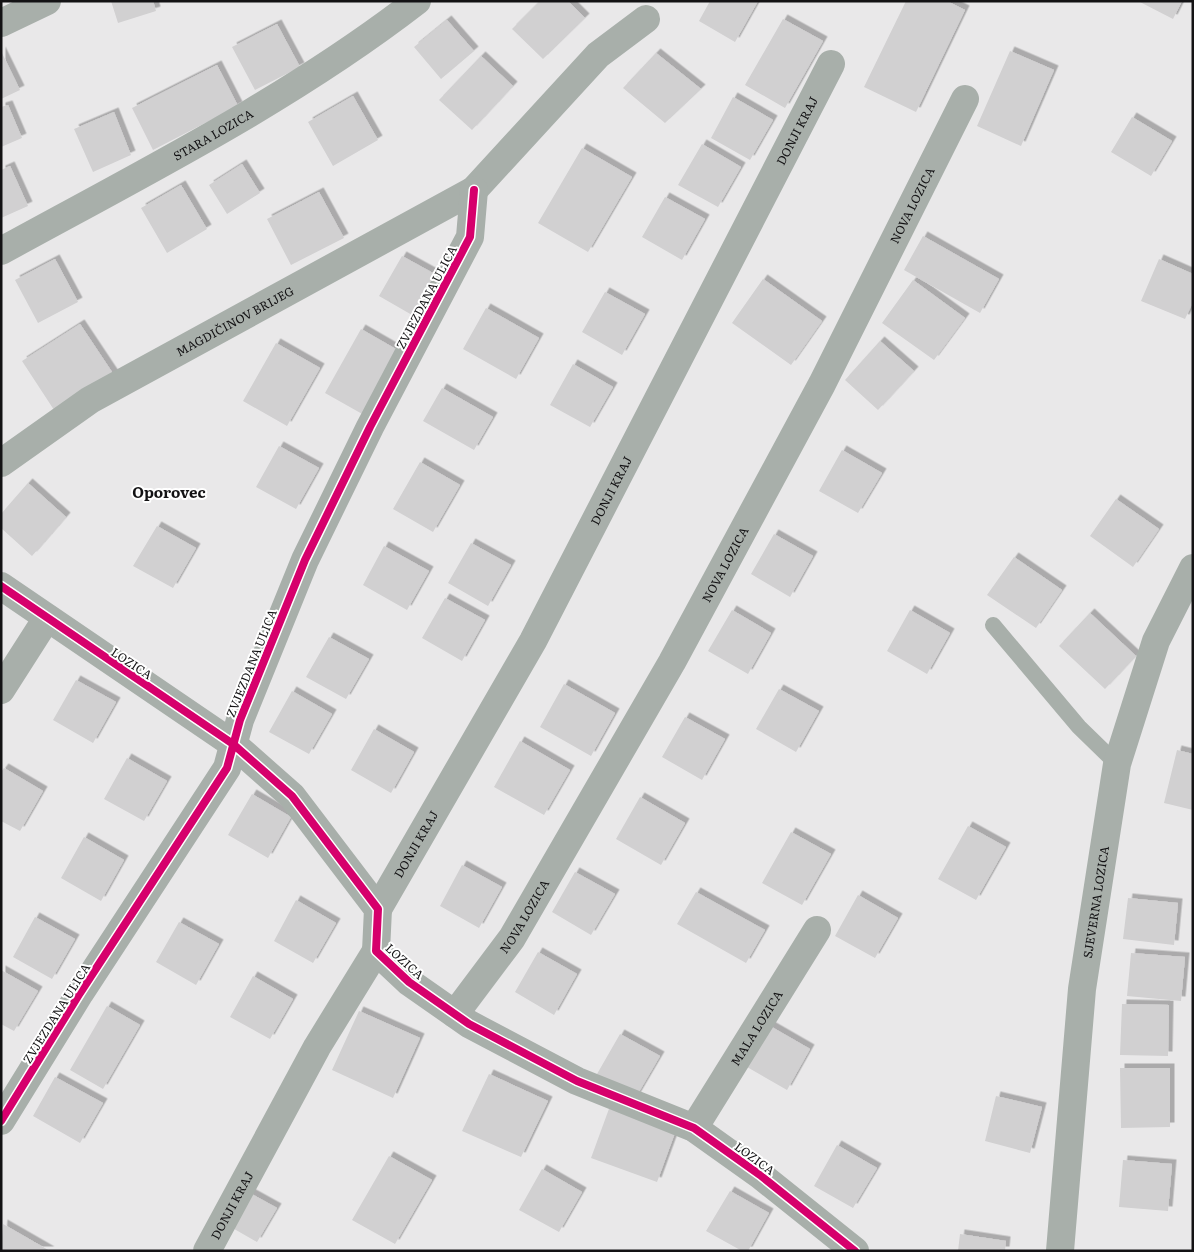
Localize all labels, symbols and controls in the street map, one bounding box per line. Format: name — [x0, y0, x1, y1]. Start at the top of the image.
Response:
street label: DONJI KRAJ — [771, 93, 822, 168]
street label: STARA LOZICA — [170, 104, 257, 164]
street label: NOVA LOZICA — [885, 164, 939, 247]
street label: ZVJEZDANA ULICA — [391, 242, 461, 352]
street label: MAGDIČINOV BRIJEG — [173, 281, 297, 360]
street label: DONJI KRAJ — [585, 453, 636, 528]
district label: Oporovec — [132, 480, 206, 503]
street label: NOVA LOZICA — [697, 523, 753, 605]
street label: ZVJEZDANA ULICA — [221, 606, 281, 720]
street label: LOZICA — [108, 643, 156, 683]
street label: DONJI KRAJ — [389, 807, 442, 881]
street label: SJEVERNA LOZICA — [1078, 844, 1113, 959]
street label: NOVA LOZICA — [495, 876, 553, 957]
street label: LOZICA — [382, 939, 428, 983]
street label: ZVJEZDANA ULICA — [18, 959, 94, 1067]
street label: MALA LOZICA — [726, 986, 787, 1069]
street label: LOZICA — [731, 1137, 779, 1179]
street label: DONJI KRAJ — [206, 1168, 258, 1243]

